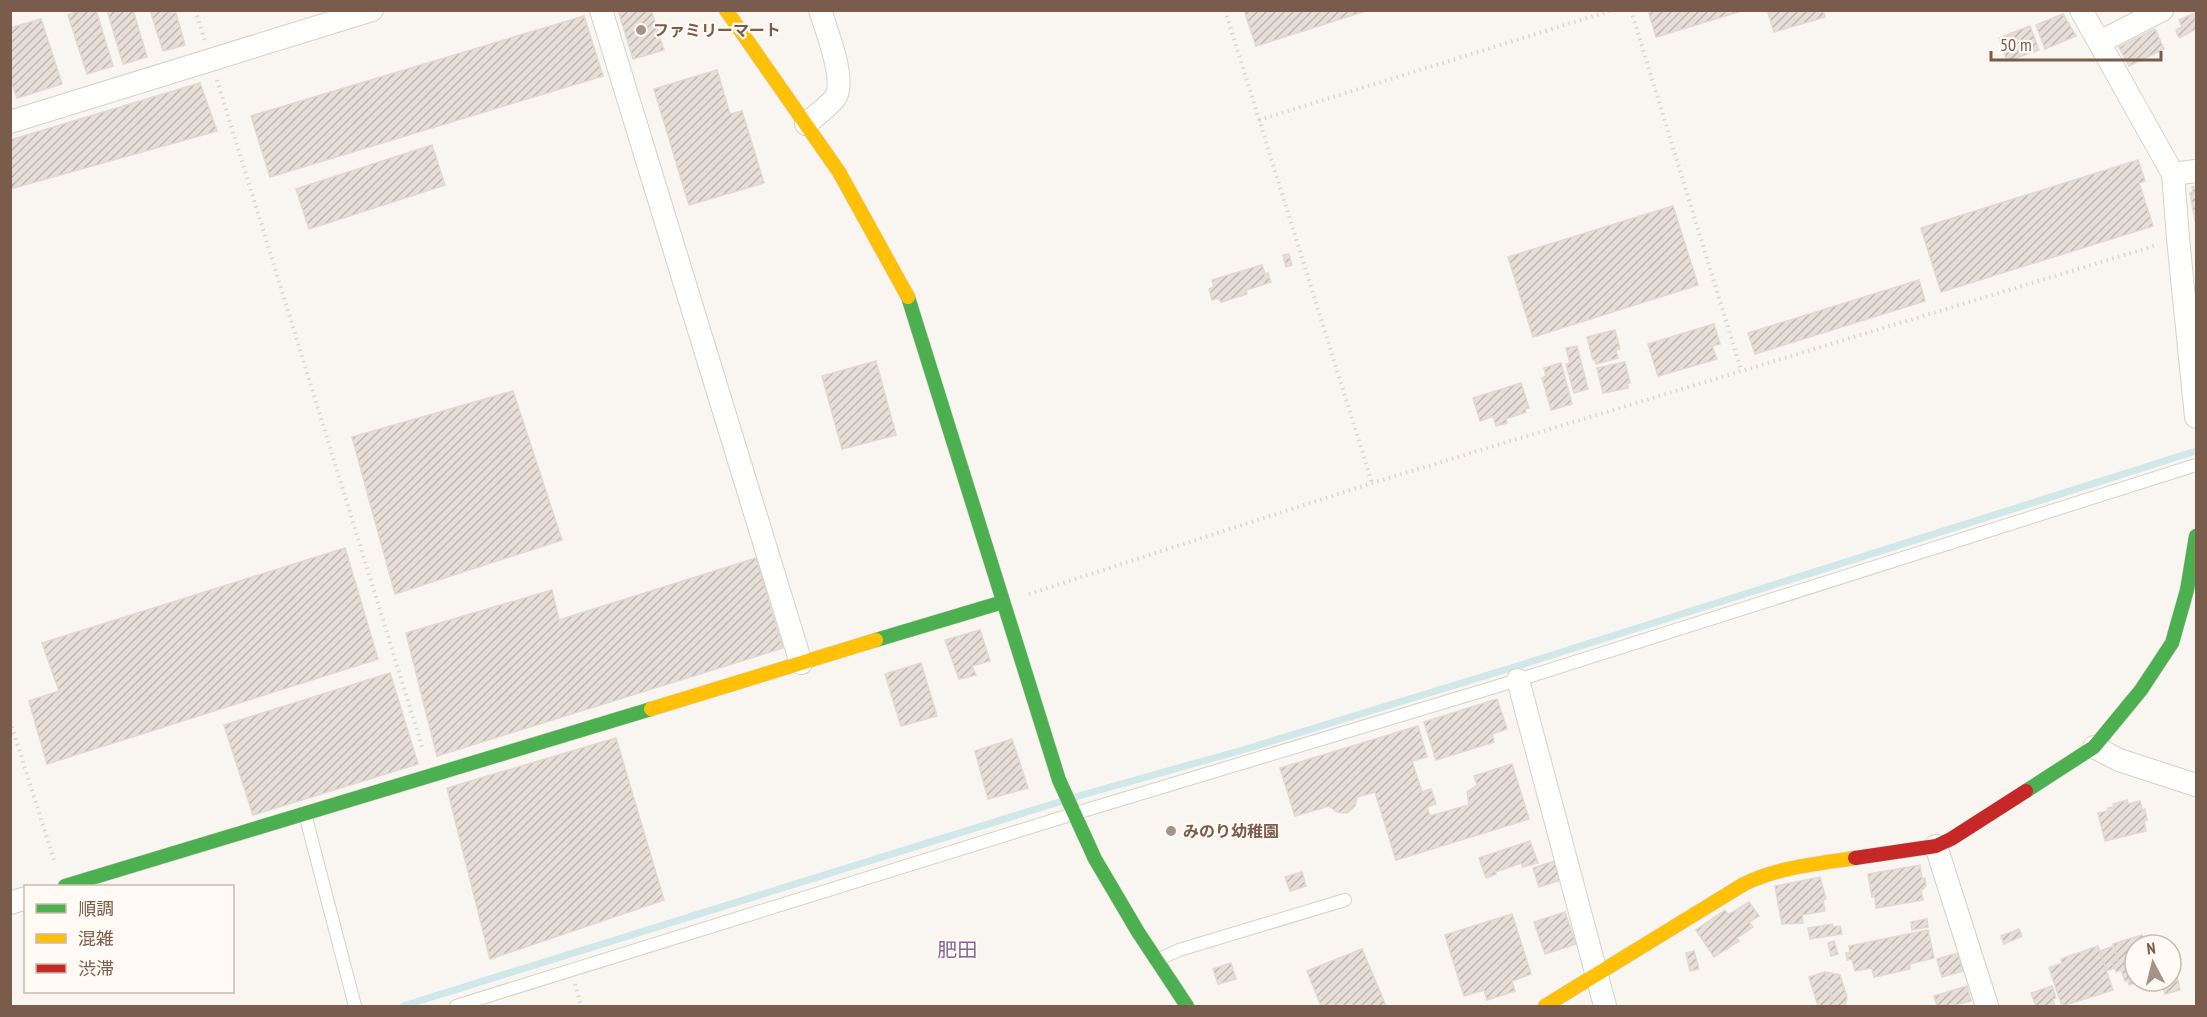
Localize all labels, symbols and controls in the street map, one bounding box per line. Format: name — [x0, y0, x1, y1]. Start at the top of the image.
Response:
place label: ファミリーマート — [653, 20, 781, 40]
marker: ファミリーマート — [634, 23, 648, 37]
scale bar — [1991, 24, 2160, 62]
text: 50 m — [2000, 33, 2032, 56]
place label: みのり幼稚園 — [1183, 821, 1279, 841]
marker: みのり幼稚園 — [1164, 824, 1178, 838]
legend — [24, 885, 234, 993]
text: 順調 — [78, 897, 114, 920]
text: 混雑 — [78, 927, 114, 950]
north arrow — [2123, 933, 2183, 993]
district label: 肥田 — [937, 937, 977, 963]
text: N — [2146, 938, 2157, 959]
text: 渋滞 — [78, 957, 114, 980]

